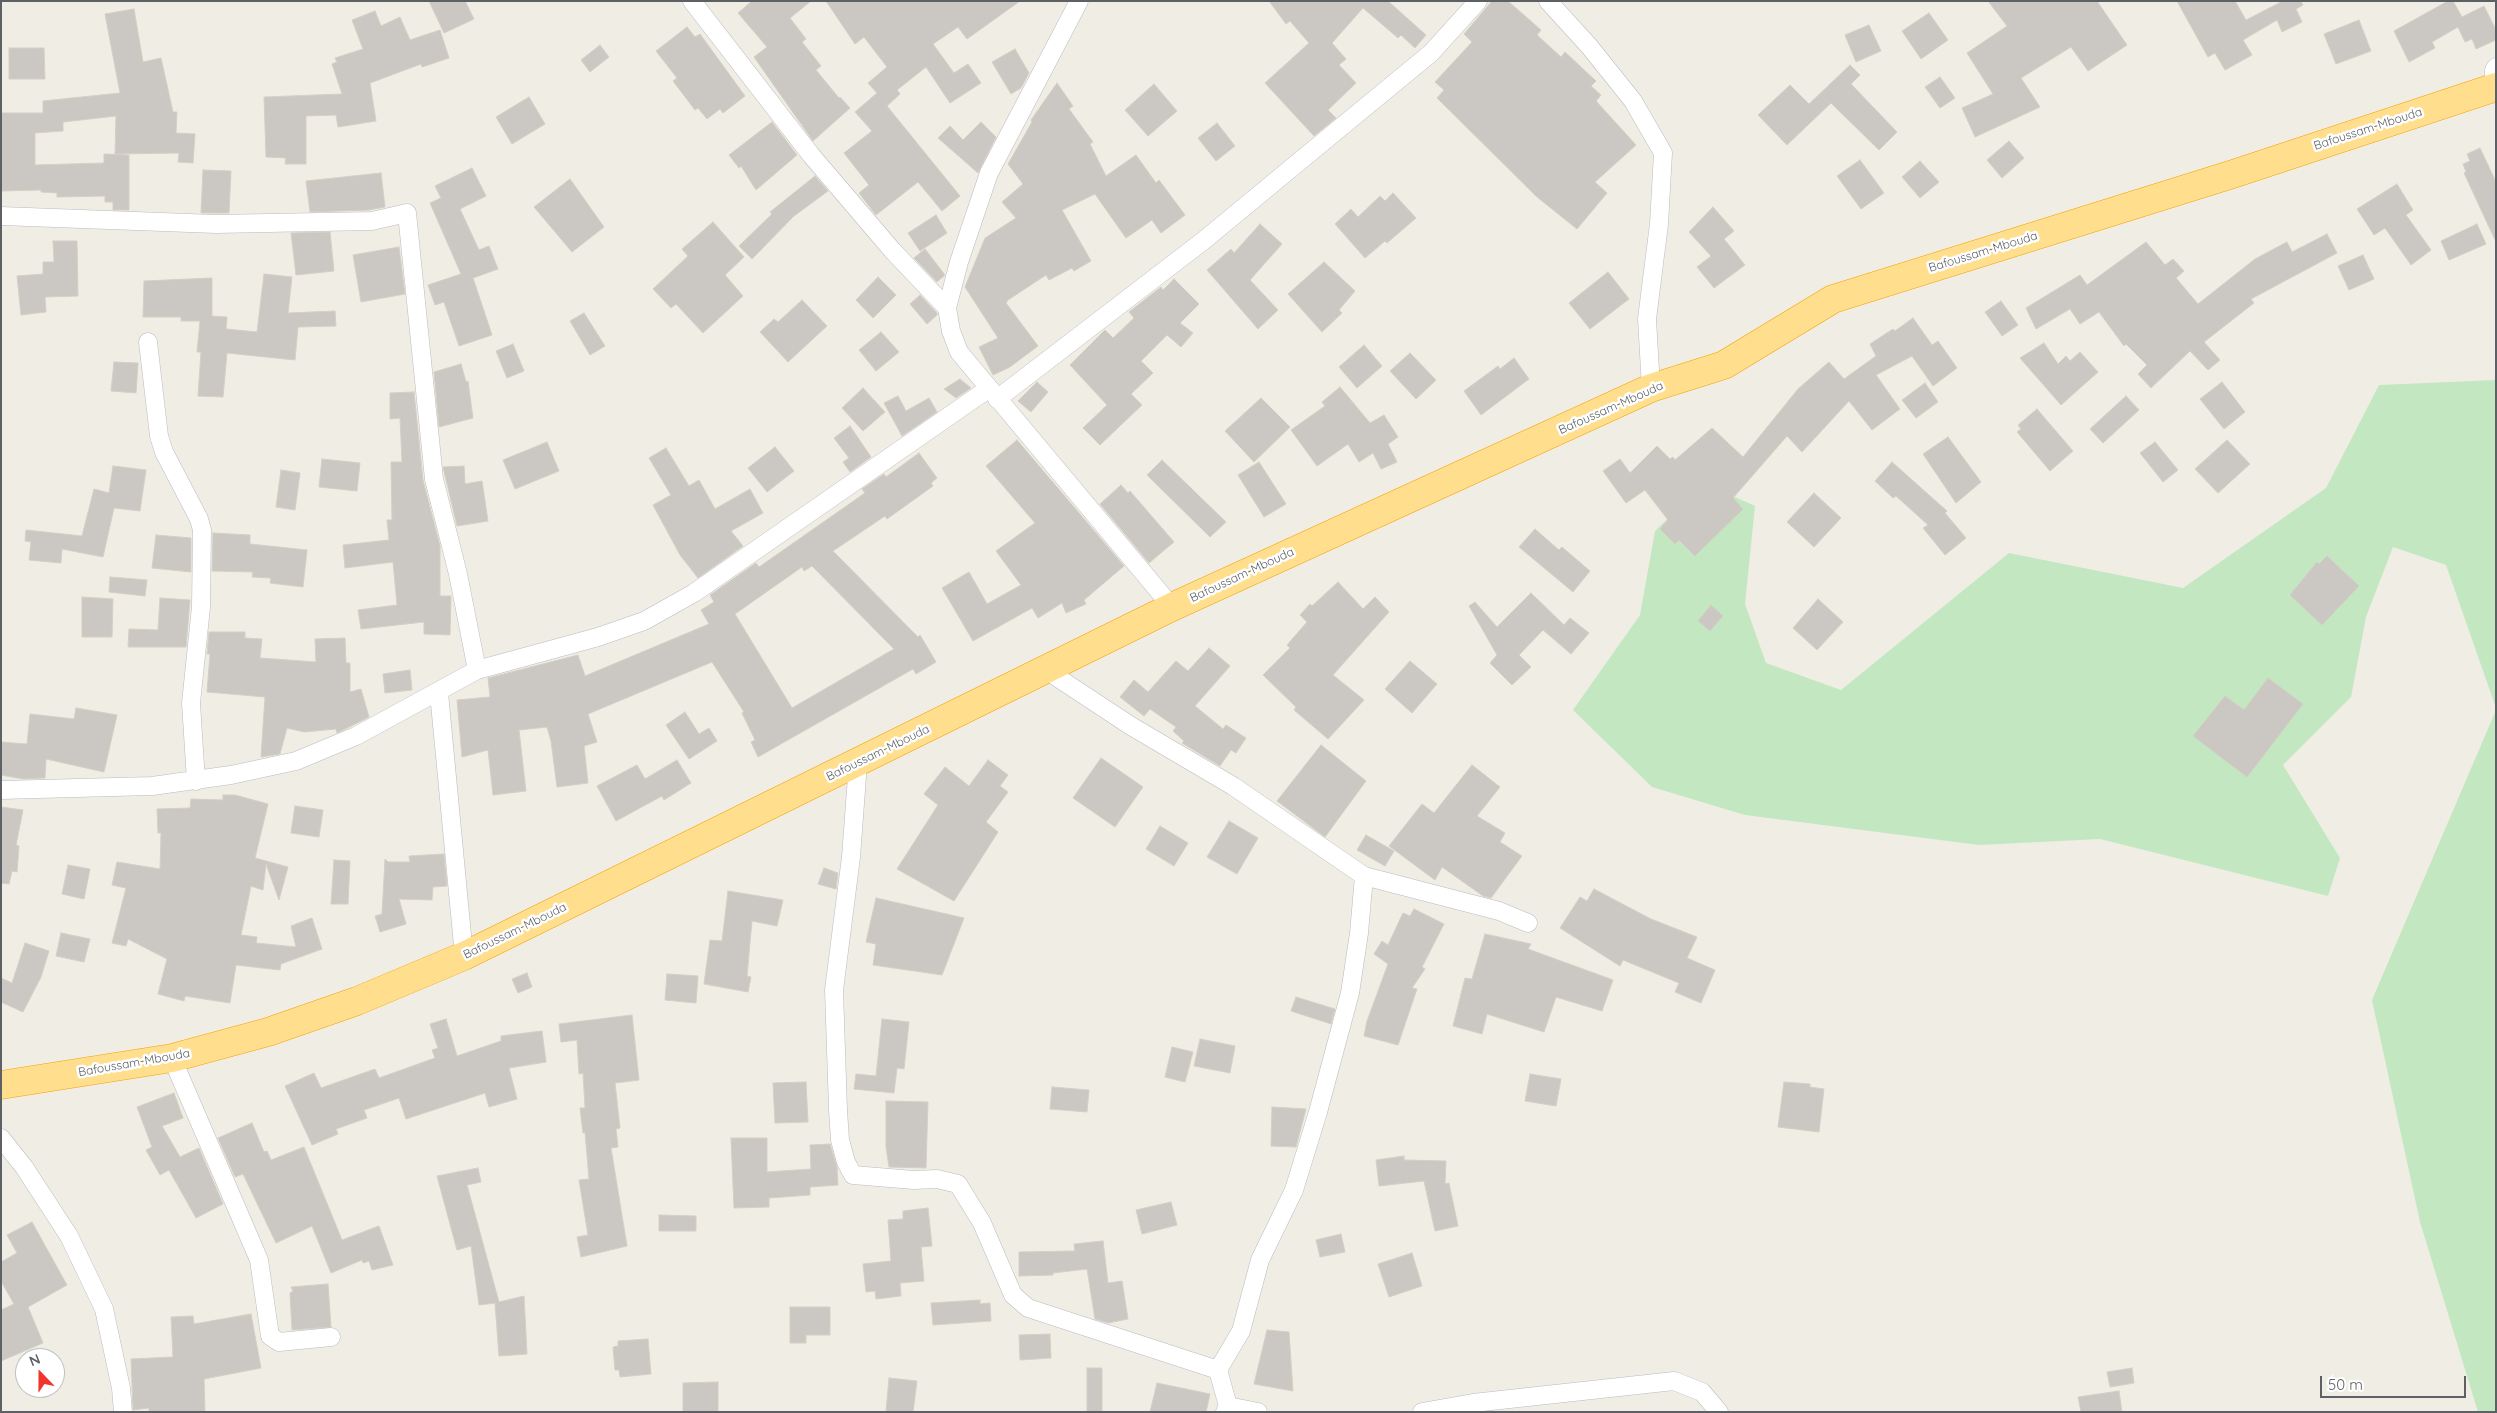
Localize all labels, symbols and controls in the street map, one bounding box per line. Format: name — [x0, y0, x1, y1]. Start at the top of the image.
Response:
street label: Bafoussam-Mbouda — [2312, 105, 2424, 153]
street label: Bafoussam-Mbouda — [1927, 229, 2039, 275]
street label: Bafoussam-Mbouda — [1556, 378, 1666, 438]
street label: Bafoussam-Mbouda — [1188, 545, 1296, 605]
street label: Bafoussam-Mbouda — [824, 722, 932, 784]
street label: Bafoussam-Mbouda — [461, 900, 569, 962]
street label: Bafoussam-Mbouda — [77, 1046, 191, 1080]
north arrow — [15, 1348, 65, 1398]
text: N — [27, 1350, 43, 1370]
scale bar — [2322, 1366, 2468, 1398]
text: 50 m — [2328, 1375, 2363, 1394]

